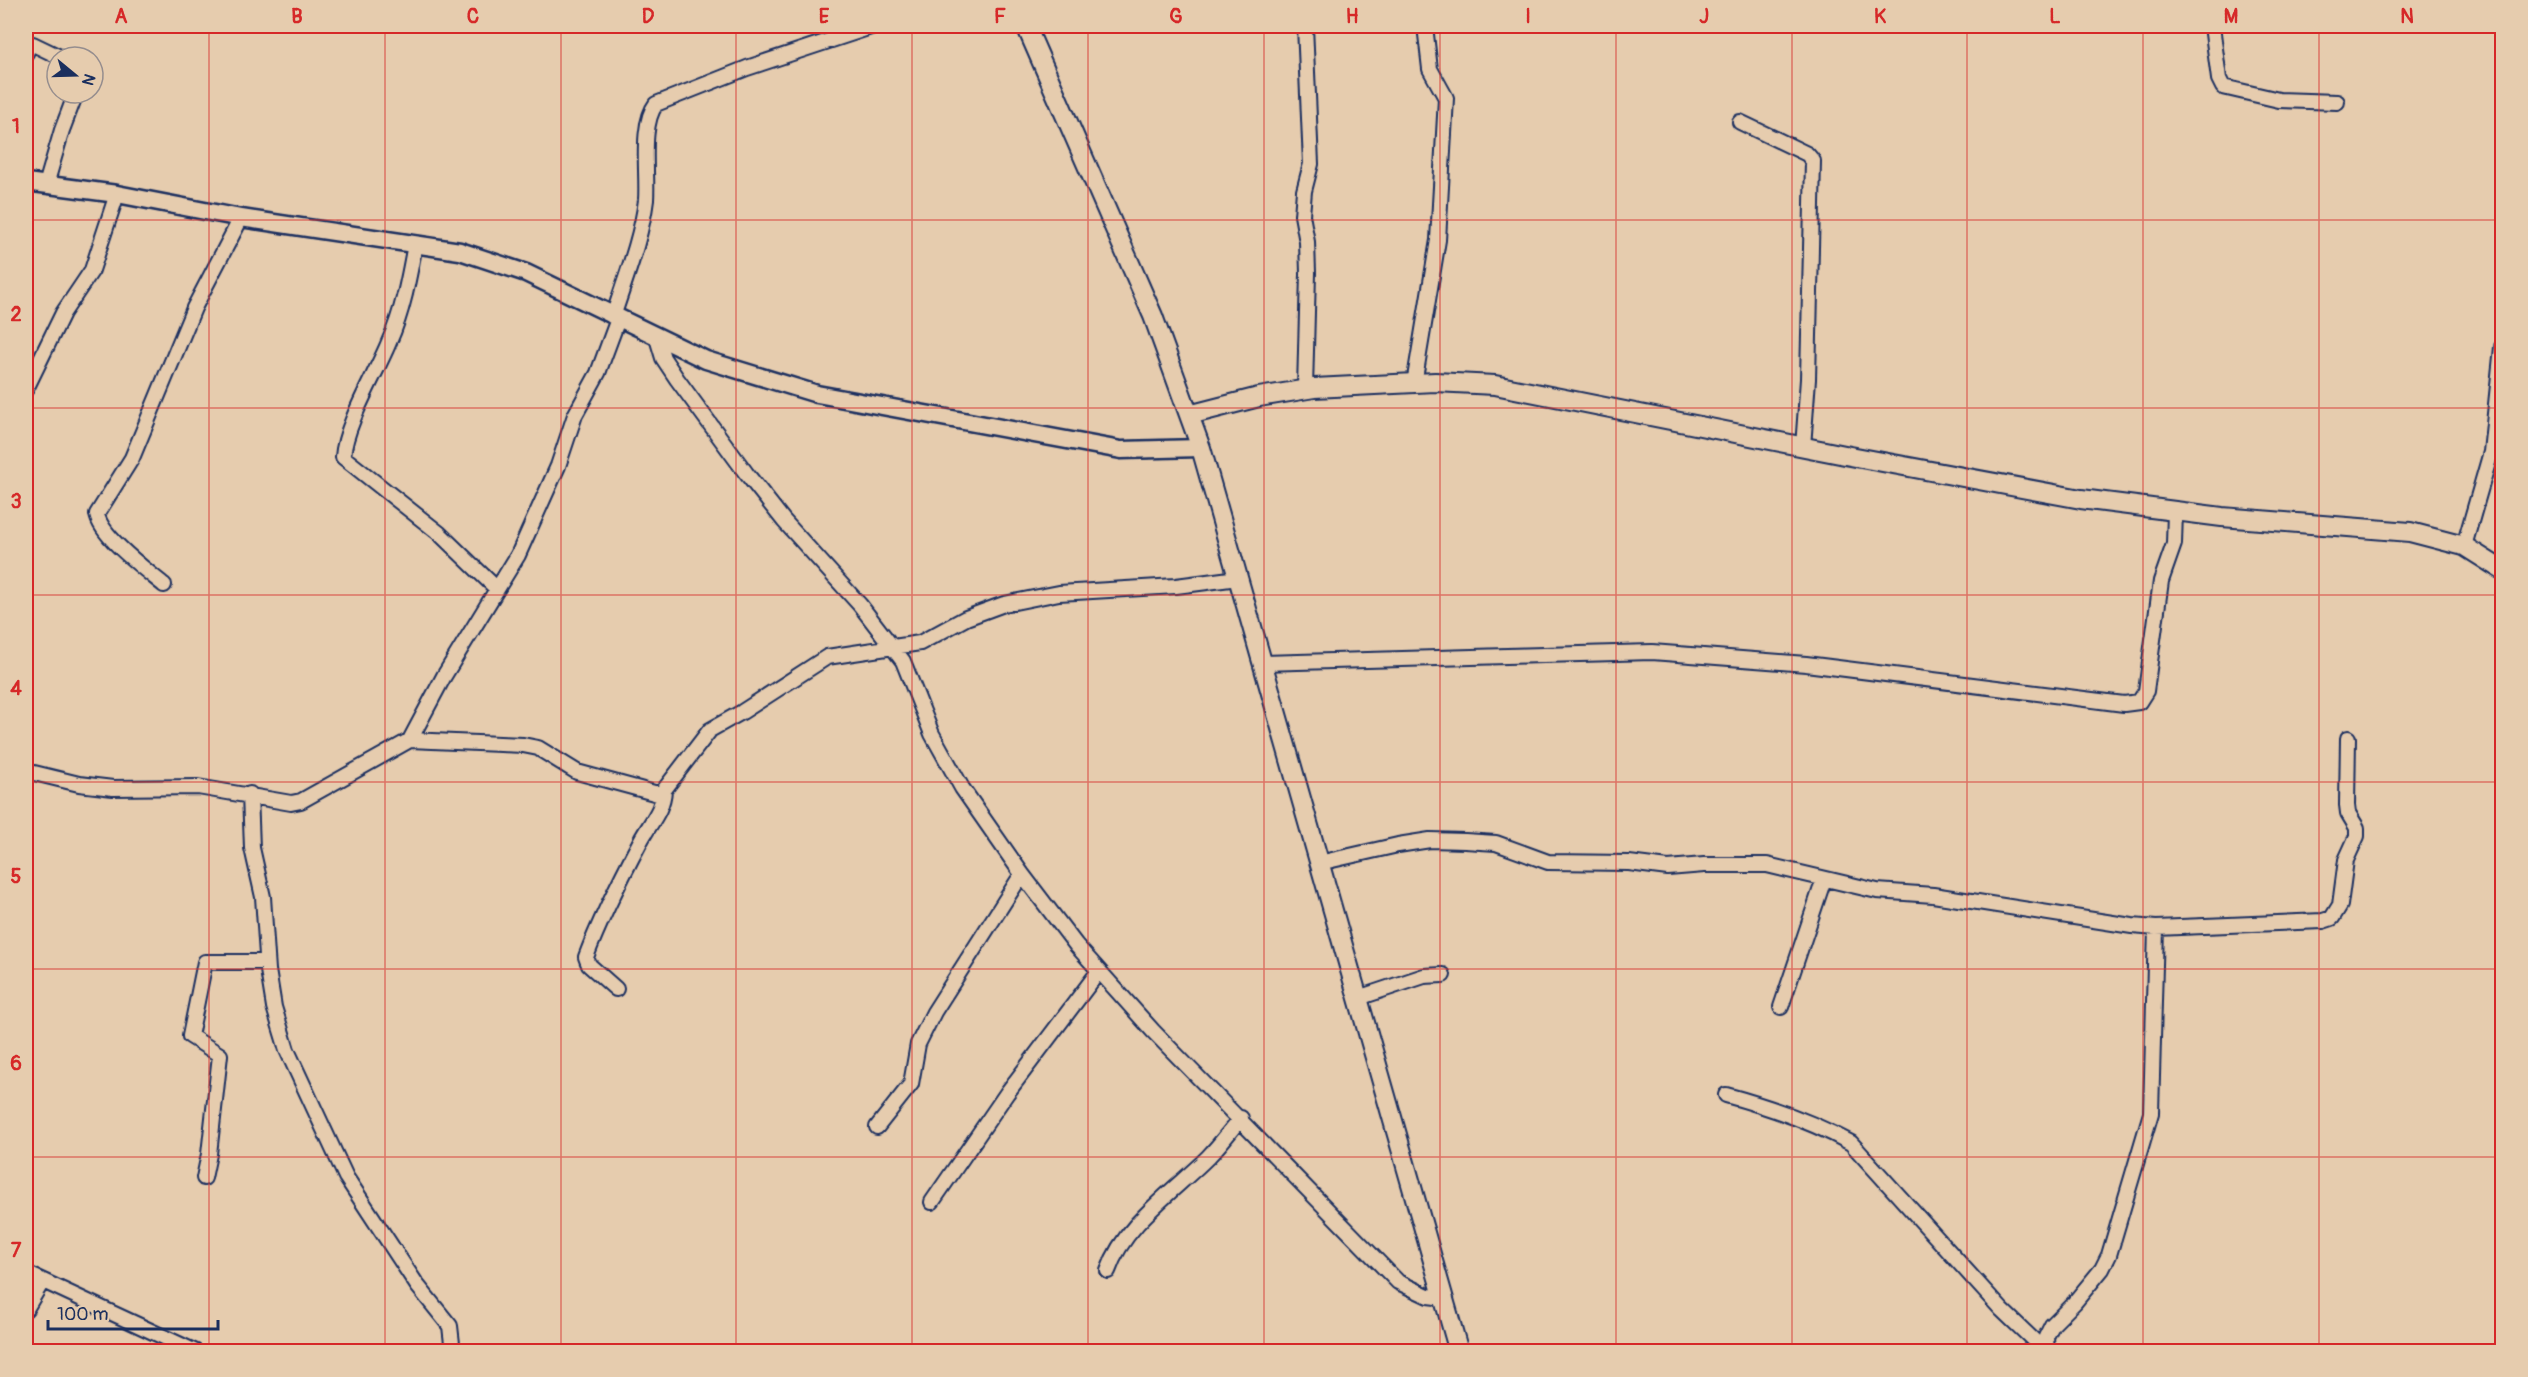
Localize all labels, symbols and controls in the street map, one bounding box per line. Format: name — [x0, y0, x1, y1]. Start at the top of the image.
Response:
text: A — [115, 4, 128, 29]
text: B — [291, 4, 303, 29]
text: C — [467, 4, 479, 29]
text: D — [642, 4, 655, 29]
text: E — [819, 4, 830, 29]
text: F — [994, 4, 1006, 29]
text: G — [1169, 4, 1183, 29]
text: H — [1346, 4, 1359, 29]
text: I — [1525, 4, 1531, 29]
text: J — [1699, 4, 1709, 29]
text: K — [1874, 4, 1886, 29]
text: L — [2049, 4, 2061, 29]
text: M — [2224, 4, 2238, 29]
text: N — [2400, 4, 2414, 29]
north arrow — [45, 45, 105, 105]
text: N — [77, 71, 99, 88]
text: 1 — [12, 114, 20, 139]
text: 2 — [10, 302, 22, 327]
text: 3 — [10, 489, 22, 514]
text: 4 — [10, 676, 22, 701]
text: 5 — [11, 864, 22, 889]
text: 6 — [10, 1051, 22, 1076]
text: 7 — [11, 1238, 22, 1263]
scale bar — [48, 1293, 218, 1331]
text: 100 m — [57, 1303, 109, 1326]

